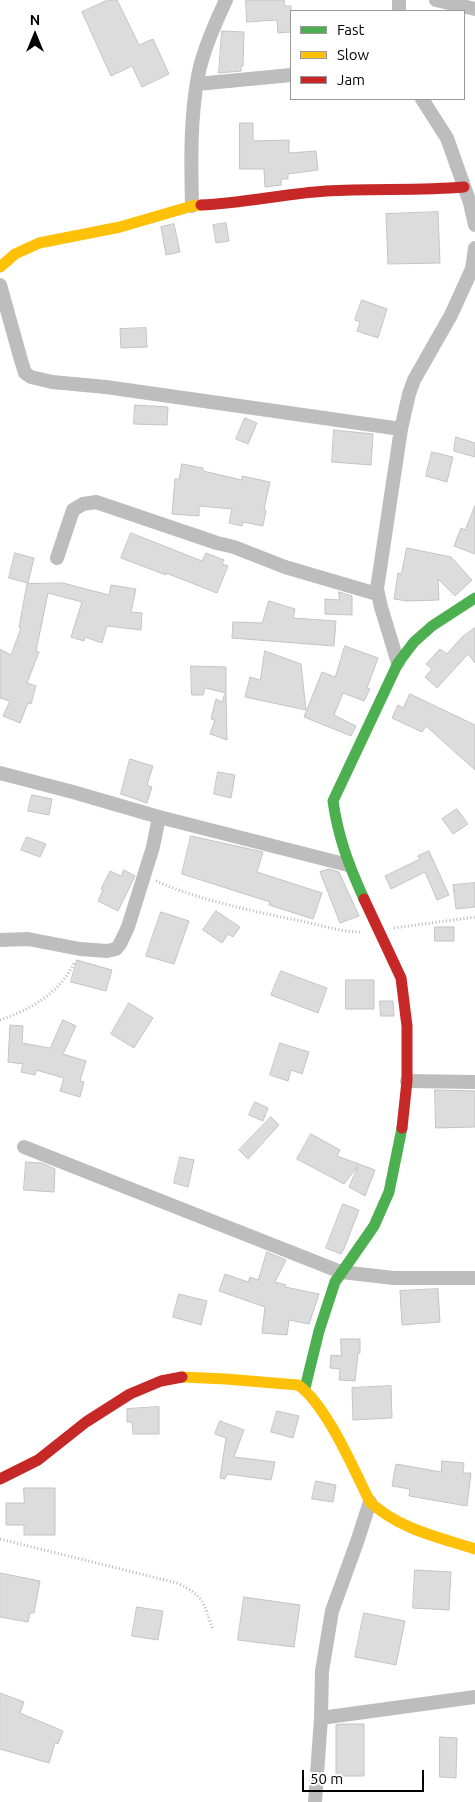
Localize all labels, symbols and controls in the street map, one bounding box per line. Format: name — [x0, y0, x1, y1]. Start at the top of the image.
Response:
north arrow — [10, 10, 60, 60]
legend — [290, 10, 465, 100]
text: N — [30, 12, 40, 28]
text: Fast — [337, 21, 364, 38]
text: Slow — [337, 46, 369, 63]
text: Jam — [337, 71, 365, 88]
scale bar — [305, 1760, 428, 1792]
text: 50 m — [310, 1770, 343, 1787]

